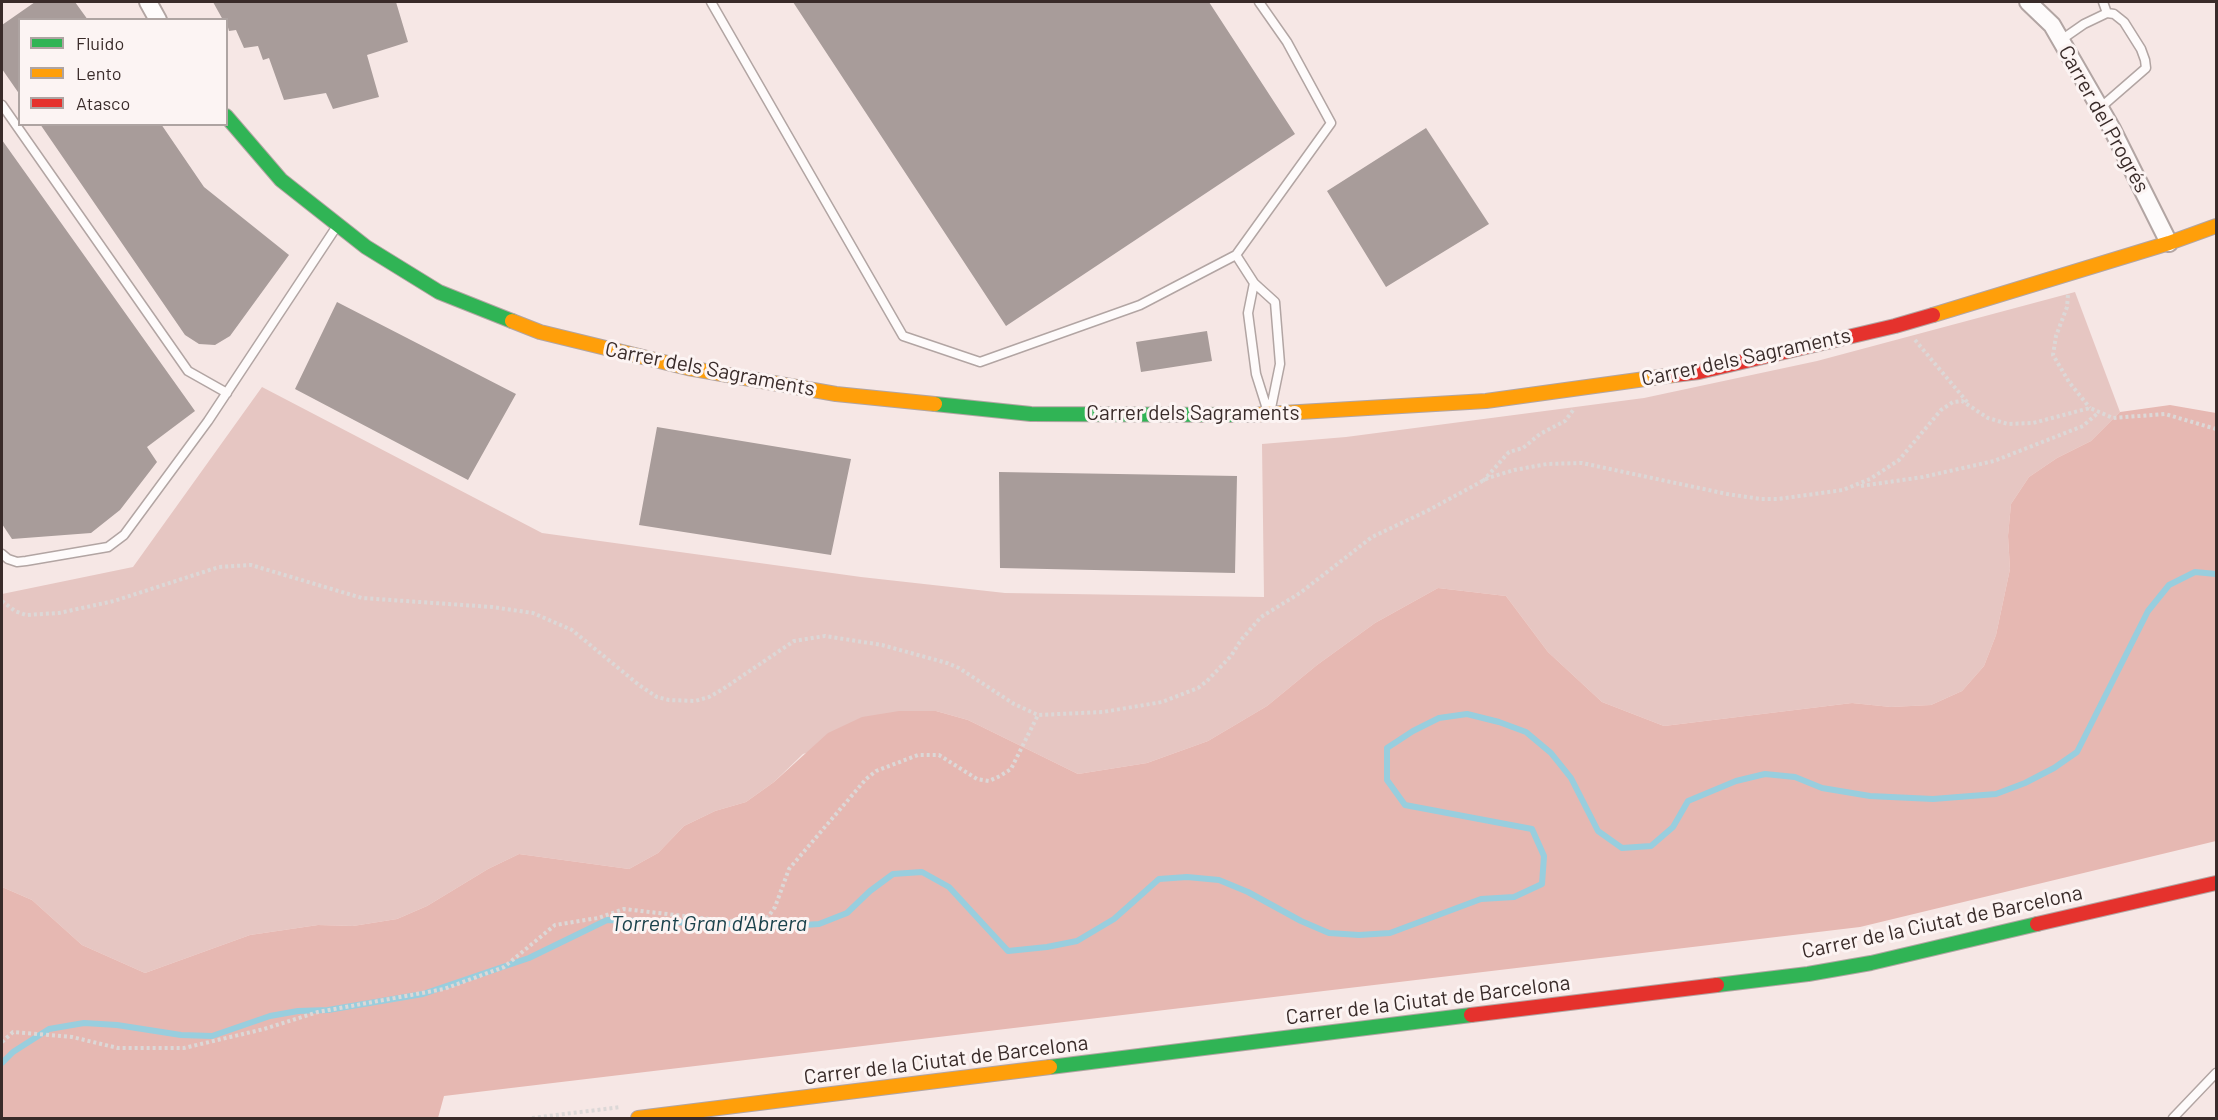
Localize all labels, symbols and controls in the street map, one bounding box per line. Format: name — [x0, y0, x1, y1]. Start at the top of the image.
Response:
legend — [18, 18, 228, 126]
text: Fluido — [76, 32, 124, 54]
street label: Carrer del Progrés — [2053, 41, 2155, 197]
text: Lento — [76, 62, 122, 84]
text: Atasco — [76, 92, 130, 114]
street label: Carrer dels Sagraments — [1639, 322, 1853, 392]
street label: Carrer dels Sagraments — [603, 336, 817, 402]
street label: Carrer dels Sagraments — [1086, 400, 1300, 426]
street label: Carrer de la Ciutat de Barcelona — [1799, 880, 2085, 964]
water label: Torrent Gran d'Abrera — [611, 911, 807, 937]
street label: Carrer de la Ciutat de Barcelona — [1284, 970, 1572, 1030]
street label: Carrer de la Ciutat de Barcelona — [802, 1030, 1090, 1090]

